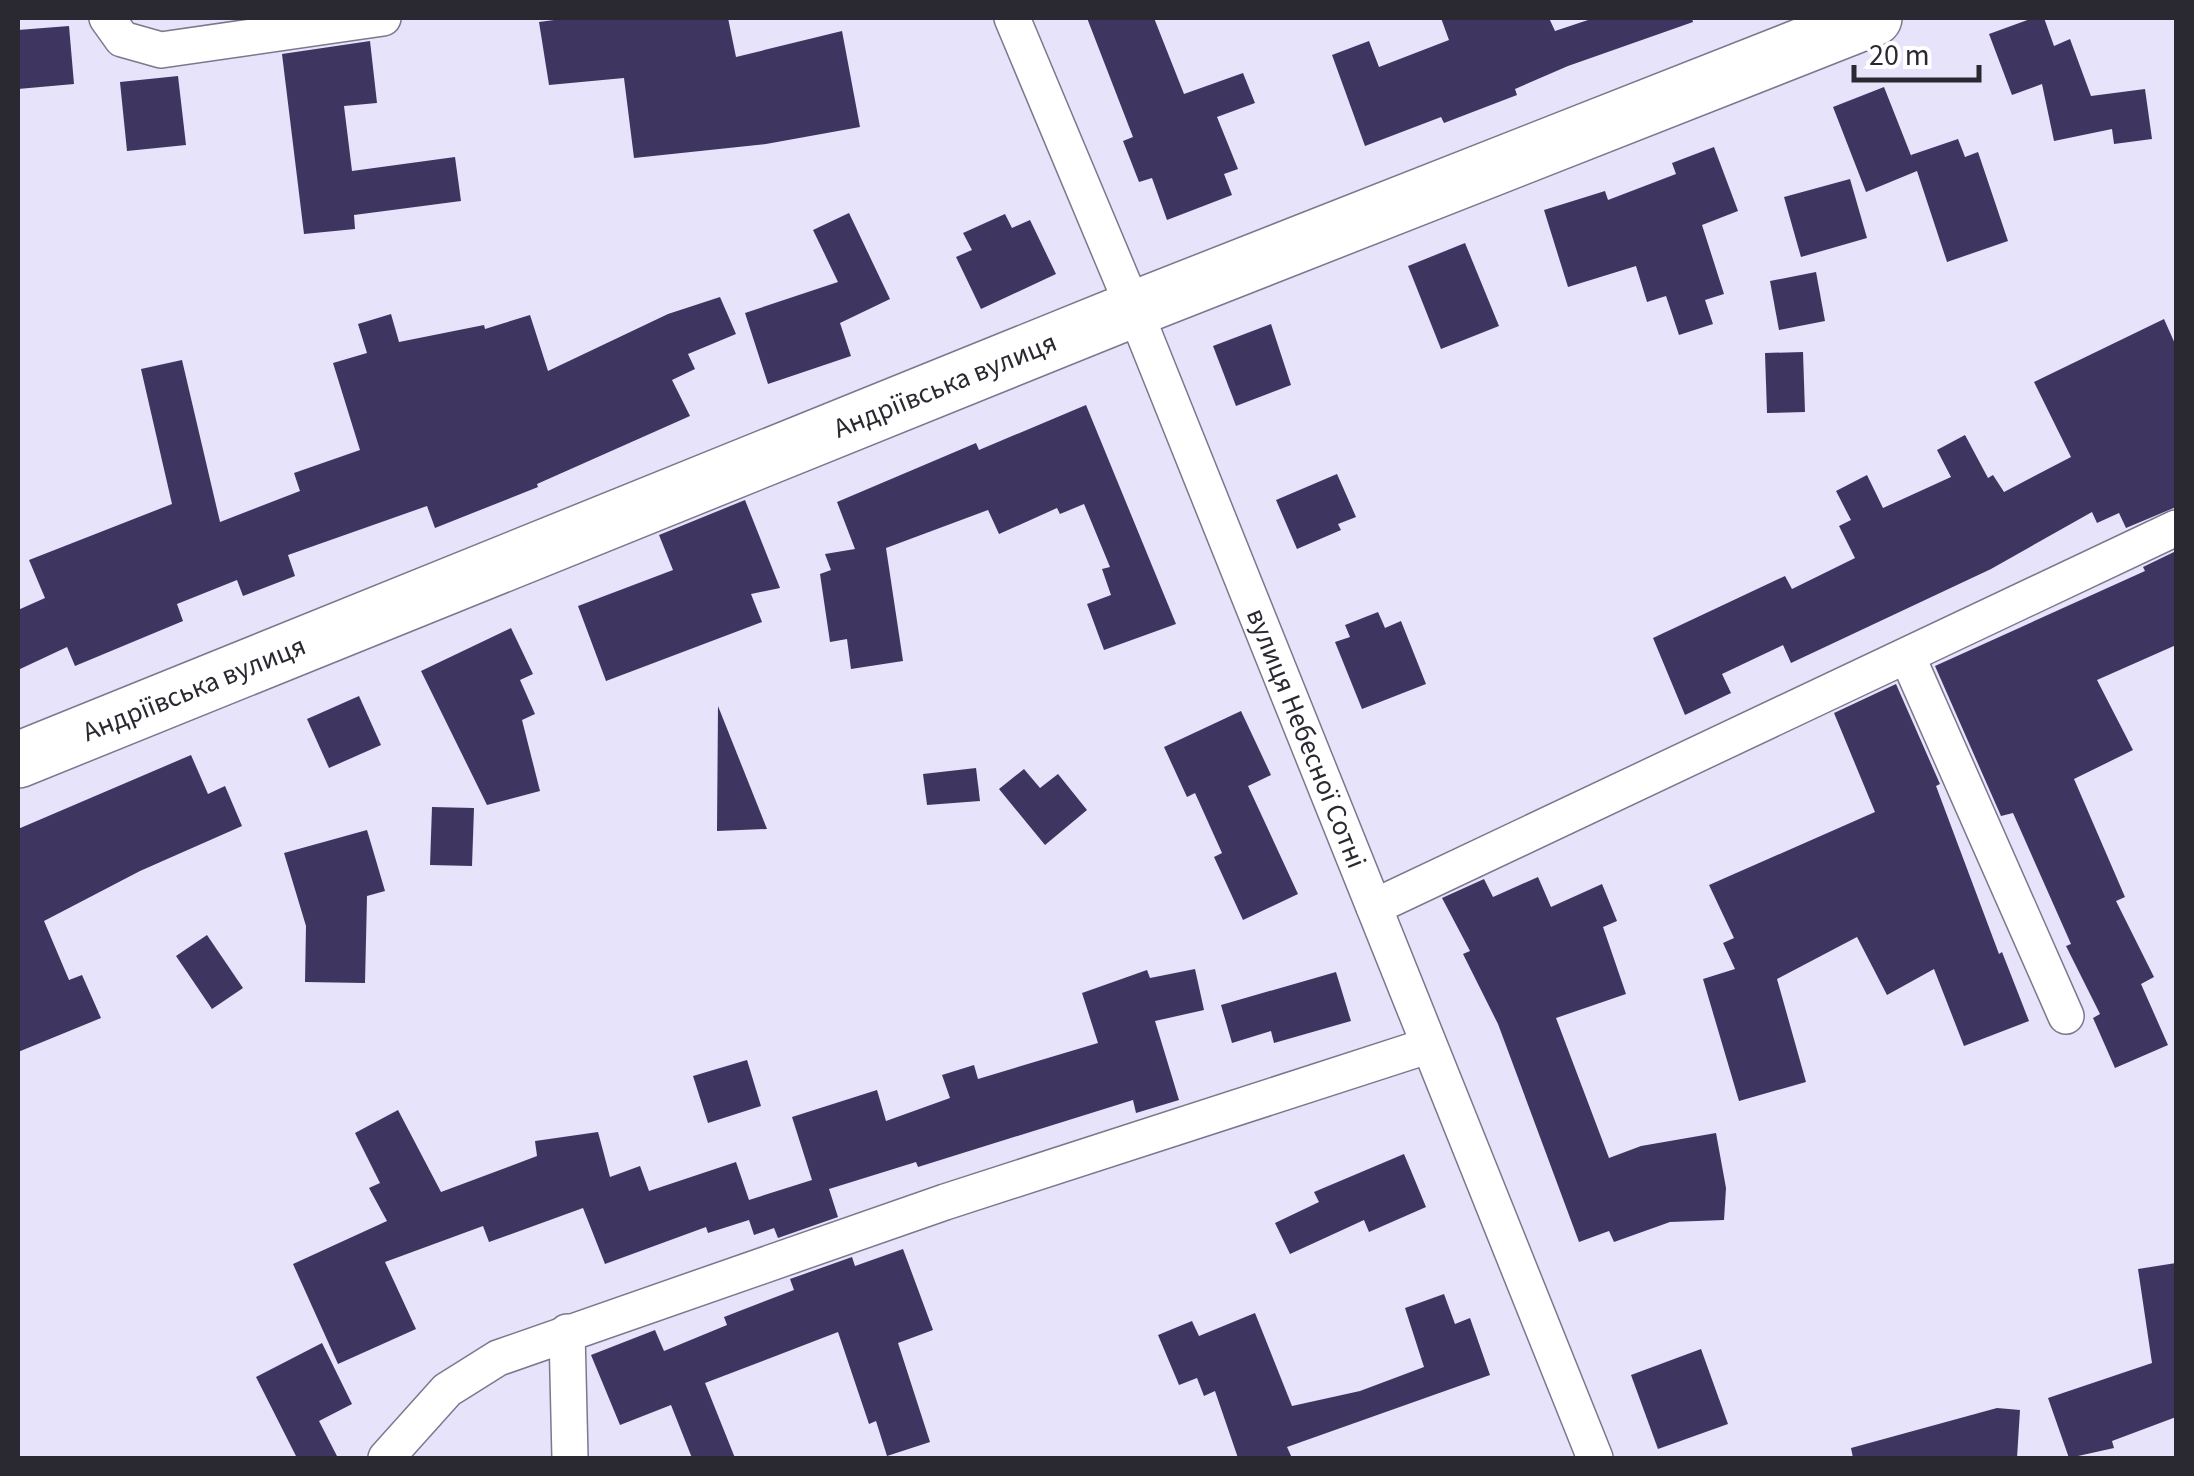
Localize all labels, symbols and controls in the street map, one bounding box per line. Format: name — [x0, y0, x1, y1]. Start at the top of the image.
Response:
scale bar — [1854, 20, 1979, 82]
text: 20 m — [1869, 34, 1930, 77]
street label: Андріївська вулиця — [827, 322, 1063, 448]
street label: вулиця Небесної Сотні — [1236, 602, 1376, 874]
street label: Андріївська вулиця — [76, 626, 312, 752]

